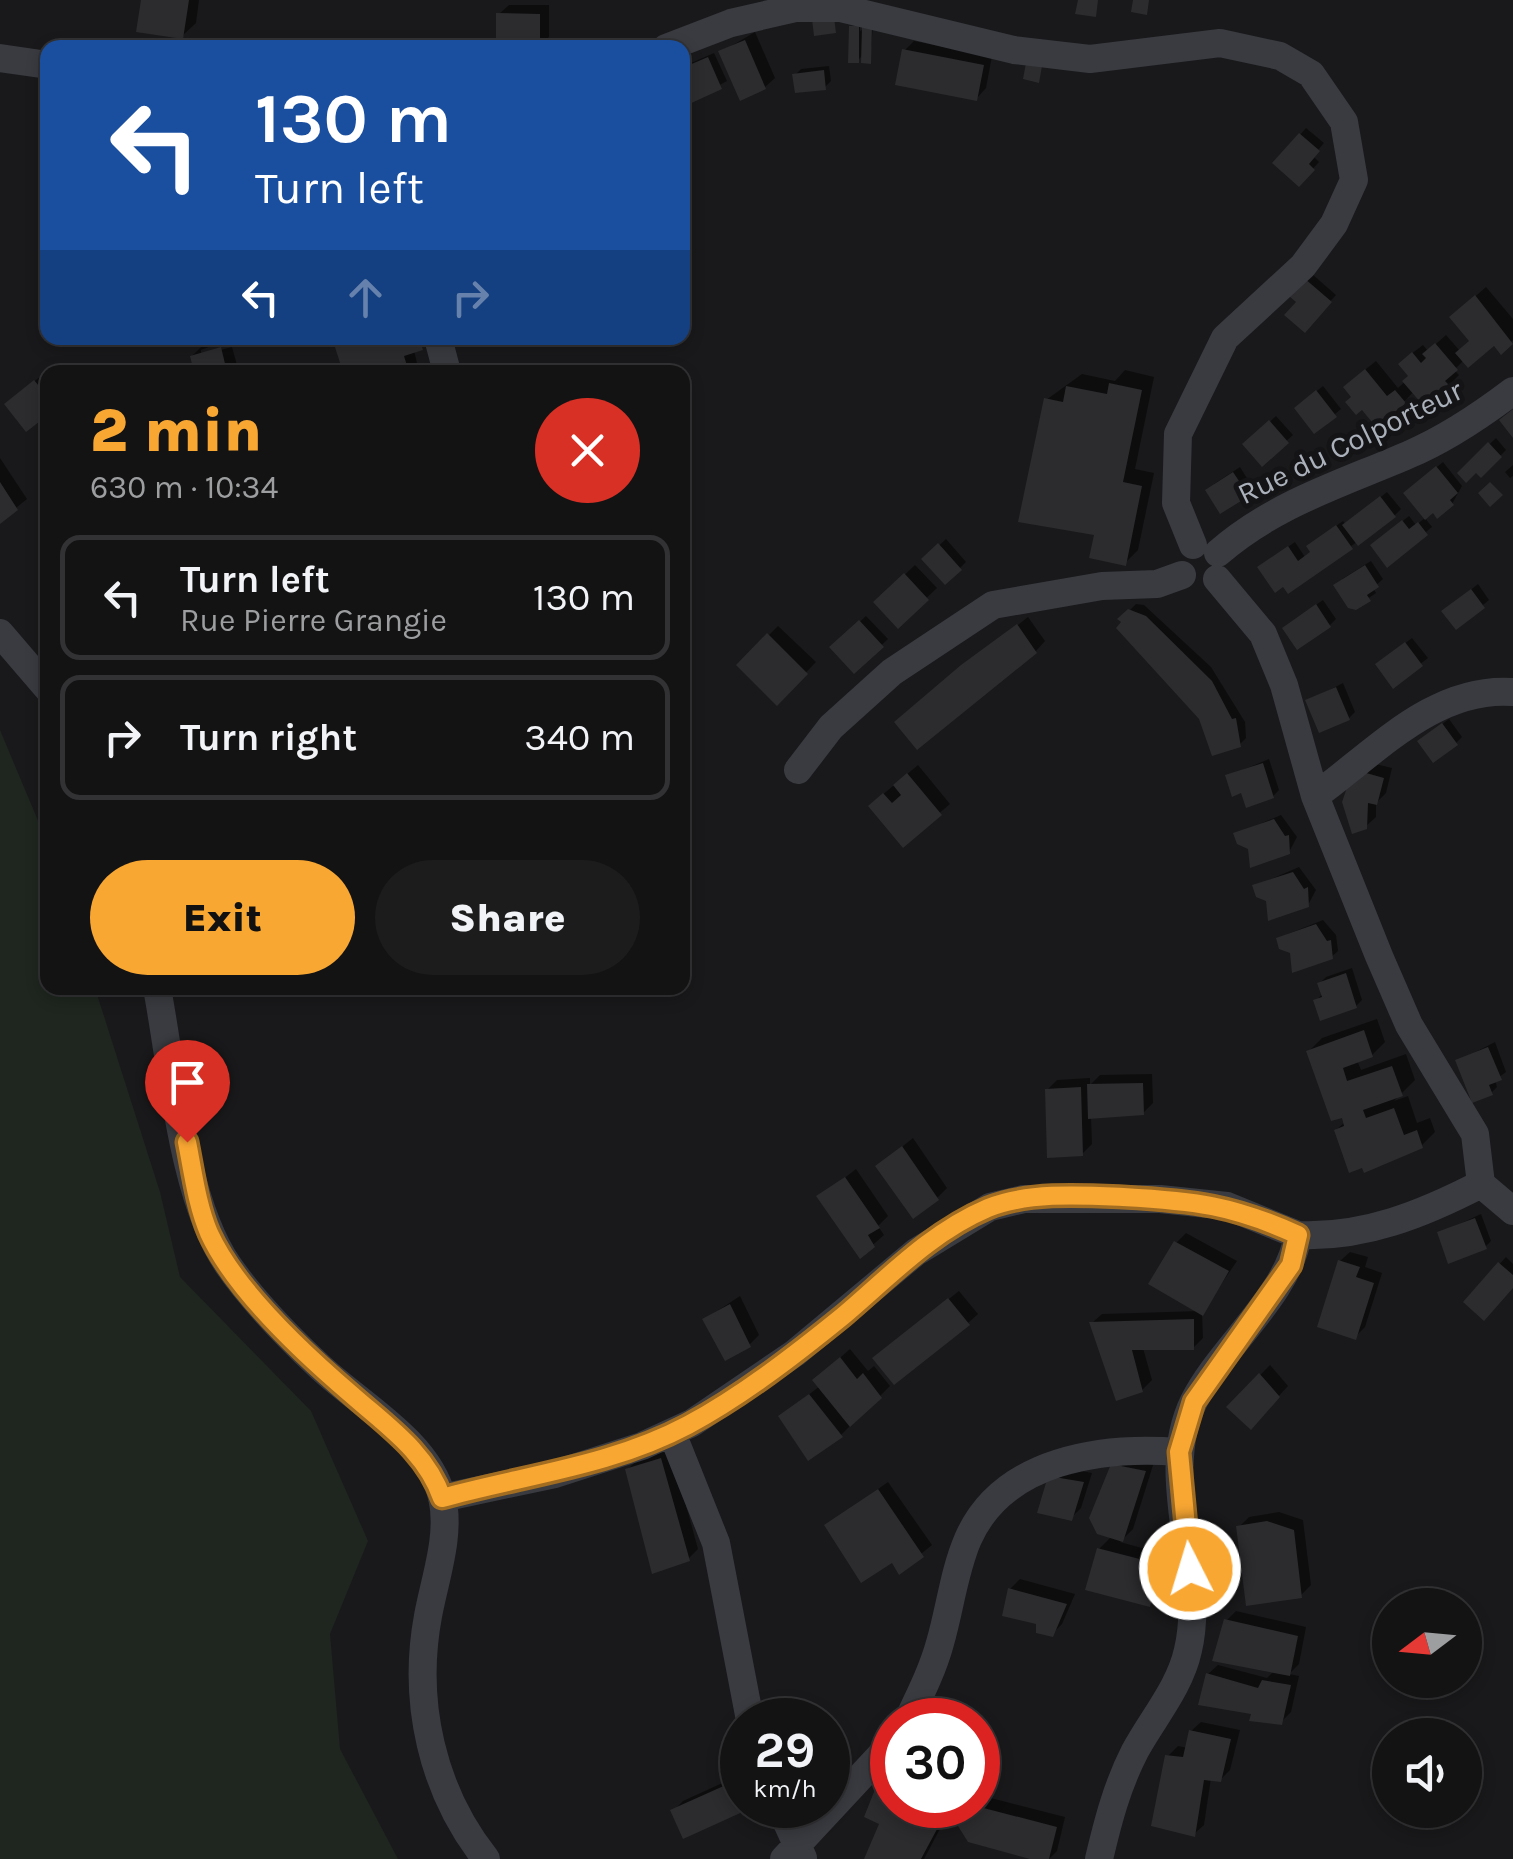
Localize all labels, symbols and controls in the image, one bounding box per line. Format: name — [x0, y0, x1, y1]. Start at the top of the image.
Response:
text: 130 m — [255, 78, 452, 160]
icon: left — [90, 80, 220, 210]
text: Turn left — [255, 162, 424, 214]
icon: left — [233, 270, 288, 325]
icon: ahead — [338, 270, 393, 325]
icon: right — [443, 270, 498, 325]
street label: Rue du Colporteur — [1232, 372, 1468, 512]
text: 2 min — [90, 396, 262, 466]
button: close — [535, 398, 640, 503]
text: 630 m · 10:34 — [90, 469, 278, 506]
text: Turn left — [180, 557, 330, 602]
icon: left — [95, 570, 150, 625]
text: 130 m — [533, 575, 635, 620]
text: Rue Pierre Grangie — [180, 602, 447, 639]
icon: right — [95, 710, 150, 765]
text: Turn right — [180, 715, 357, 760]
text: 340 m — [524, 715, 635, 760]
button: Exit — [90, 860, 355, 975]
button: Share — [375, 860, 640, 975]
pin — [145, 1040, 230, 1143]
icon: arrive — [160, 1055, 215, 1110]
position arrow — [1138, 1517, 1242, 1621]
north arrow — [1372, 1588, 1482, 1698]
map controls — [1372, 1588, 1482, 1828]
speed limit sign: 30 — [870, 1698, 1000, 1828]
button: sound — [1372, 1718, 1482, 1828]
text: 29 — [755, 1721, 815, 1780]
text: km/h — [753, 1774, 817, 1803]

